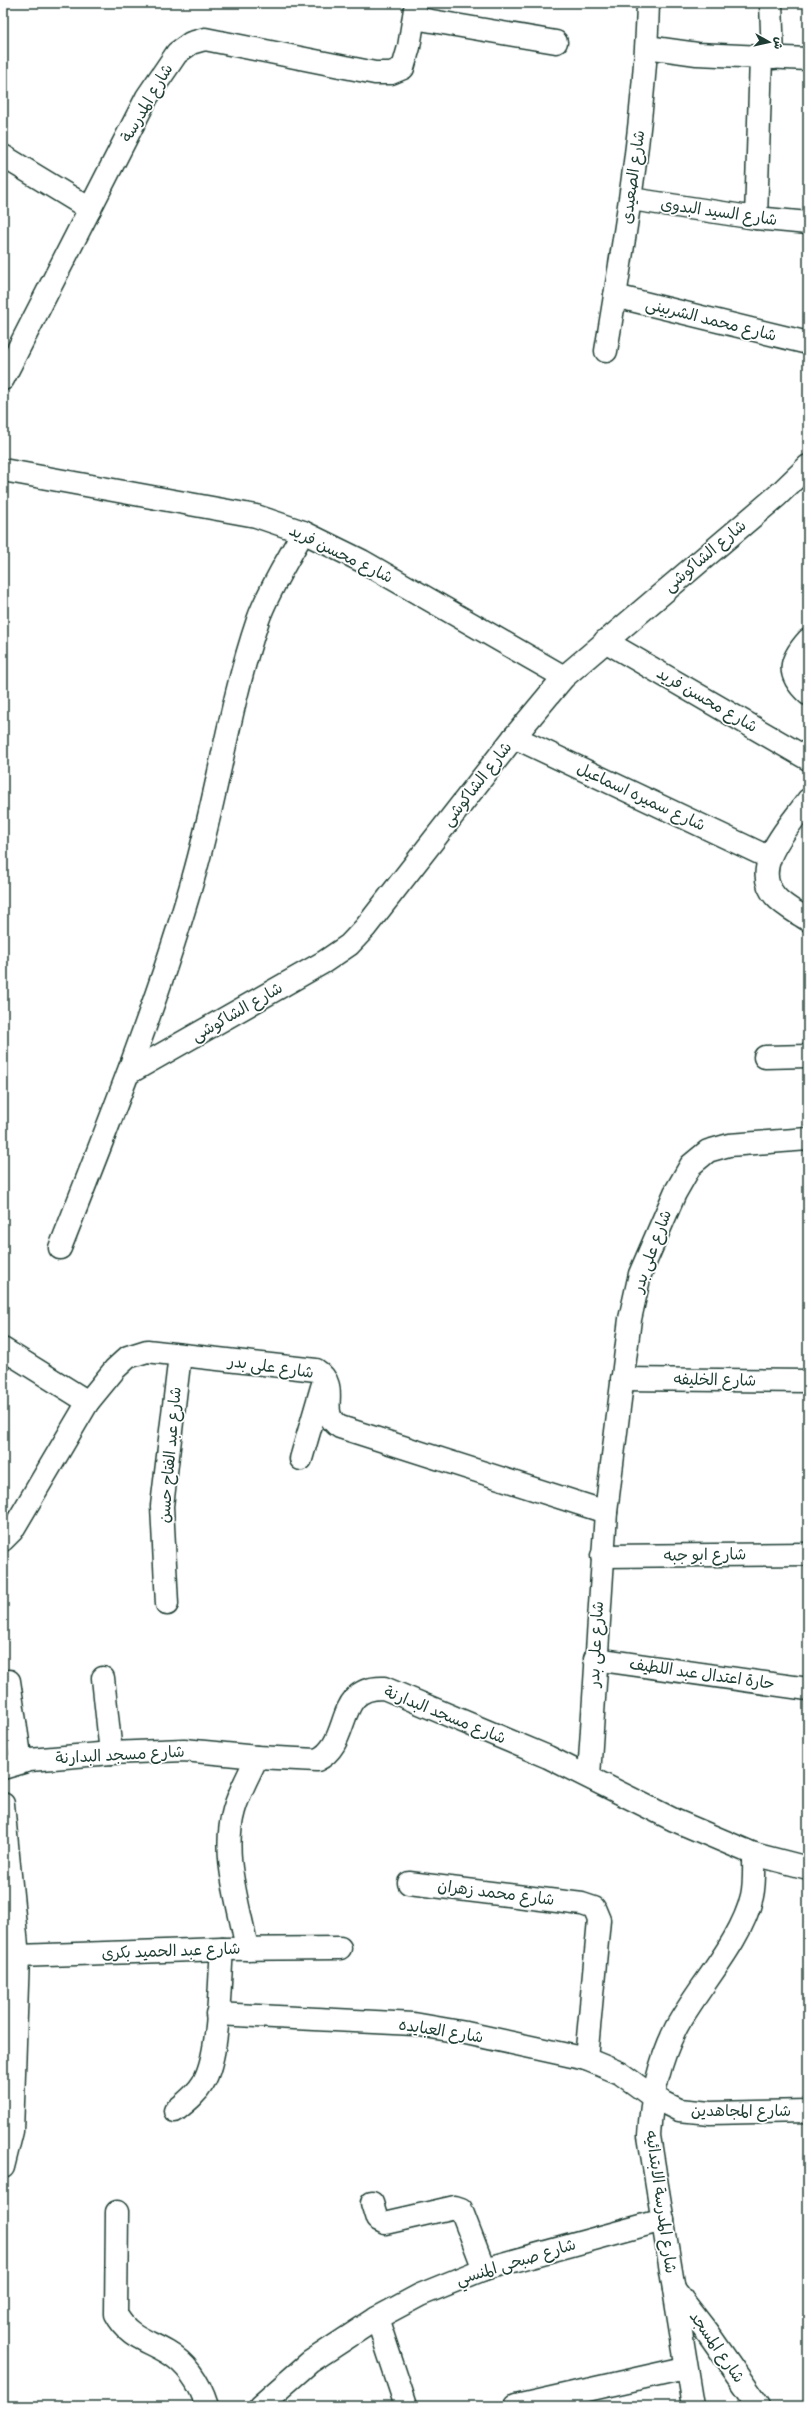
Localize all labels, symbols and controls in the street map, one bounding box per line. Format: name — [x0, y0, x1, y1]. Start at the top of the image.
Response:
north arrow — [749, 22, 789, 62]
text: ش — [771, 36, 787, 50]
street label: شارع المدرسة — [117, 60, 178, 146]
street label: شارع الصعيدى — [617, 129, 650, 225]
street label: شارع السيد البدوى — [659, 194, 779, 231]
street label: شارع محمد الشربينى — [643, 294, 779, 347]
street label: شارع الشاكوشى — [660, 516, 751, 597]
street label: شارع محسن فريد — [285, 520, 396, 589]
street label: شارع محسن فريد — [653, 663, 761, 738]
street label: شارع الشاكوشى — [438, 738, 517, 831]
street label: شارع سميره اسماعيل — [573, 758, 708, 836]
street label: شارع الشاكوشى — [188, 978, 287, 1047]
street label: شارع على بدر — [627, 1207, 677, 1297]
street label: شارع على بدر — [225, 1351, 315, 1384]
street label: شارع الخليفه — [673, 1369, 757, 1392]
street label: شارع عبد الفتاح حسن — [154, 1386, 187, 1524]
street label: شارع ابو جبه — [664, 1544, 746, 1567]
street label: شارع على بدر — [584, 1600, 609, 1690]
street label: حارة اعتدال عبد اللطيف — [628, 1654, 776, 1694]
street label: شارع مسجد البدارنة — [381, 1681, 509, 1749]
street label: شارع مسجد البدارنة — [55, 1742, 185, 1769]
street label: شارع محمد زهران — [436, 1876, 556, 1911]
street label: شارع عبد الحميد بكرى — [101, 1939, 241, 1964]
street label: شارع العبايده — [397, 2014, 485, 2049]
street label: شارع المجاهدين — [691, 2101, 791, 2122]
street label: شارع المدرسة الابتدائيه — [640, 2129, 681, 2275]
street label: شارع صبحى المنسي — [454, 2234, 579, 2294]
street label: شارع المسجد — [684, 2307, 749, 2387]

